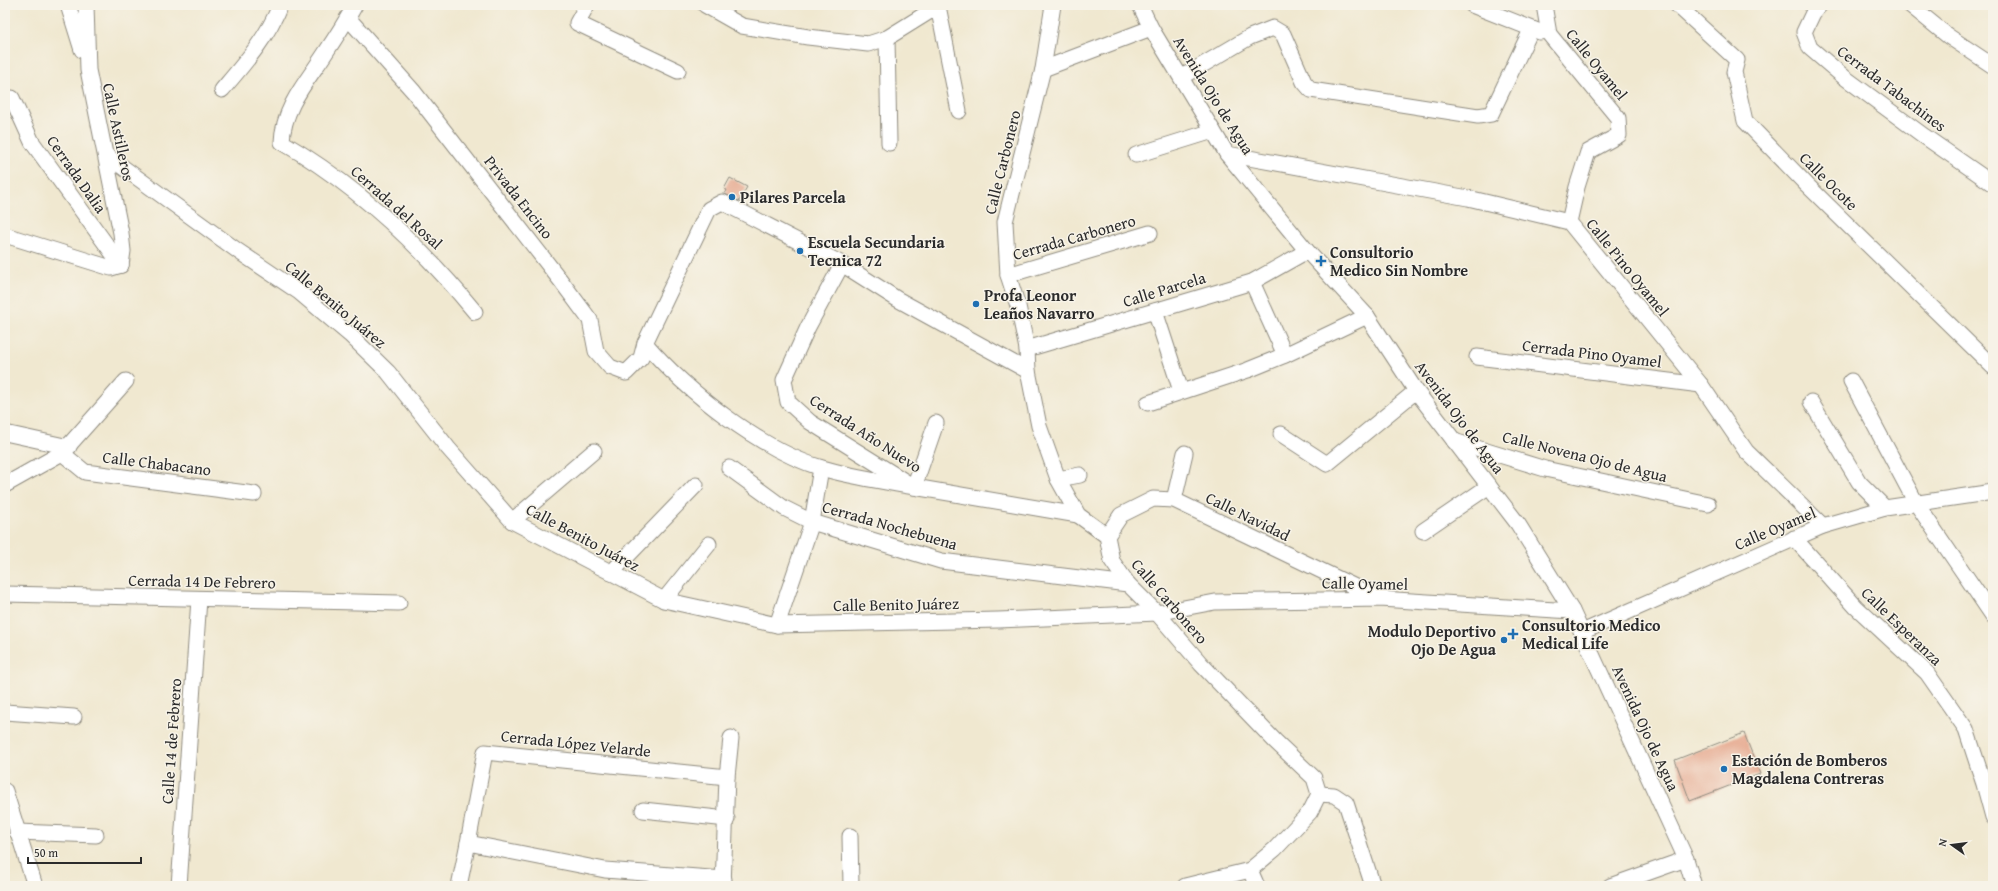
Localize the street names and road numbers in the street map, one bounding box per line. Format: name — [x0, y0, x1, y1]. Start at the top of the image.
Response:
street label: Calle Oyamel — [1561, 23, 1634, 105]
street label: Avenida Ojo de Agua — [1168, 31, 1261, 160]
street label: Cerrada Tabachines — [1832, 39, 1952, 137]
street label: Calle Astilleros — [97, 81, 141, 183]
street label: Calle Carbonero — [977, 107, 1027, 217]
street label: Cerrada Dalia — [41, 130, 113, 218]
street label: Calle Ocote — [1794, 146, 1864, 216]
street label: Privada Encino — [479, 150, 559, 244]
street label: Cerrada del Rosal — [346, 159, 449, 255]
street label: Cerrada Carbonero — [1010, 208, 1138, 266]
street label: Calle Pino Oyamel — [1581, 213, 1675, 322]
street label: Calle Benito Juárez — [280, 254, 392, 354]
street label: Calle Parcela — [1120, 265, 1209, 313]
street label: Cerrada Pino Oyamel — [1521, 333, 1664, 374]
street label: Avenida Ojo de Agua — [1409, 355, 1511, 479]
street label: Cerrada Año Nuevo — [805, 388, 927, 478]
street label: Calle Novena Ojo de Agua — [1500, 424, 1670, 488]
street label: Calle Chabacano — [101, 444, 213, 482]
street label: Calle Navidad — [1202, 485, 1295, 547]
street label: Cerrada Nochebuena — [820, 494, 961, 556]
street label: Calle Benito Juárez — [522, 497, 644, 577]
street label: Calle Oyamel — [1731, 500, 1820, 556]
street label: Calle Carbonero — [1126, 553, 1214, 649]
street label: Cerrada 14 De Febrero — [128, 568, 276, 594]
street label: Calle Oyamel — [1322, 570, 1409, 596]
street label: Calle Esperanza — [1856, 581, 1948, 671]
street label: Calle Benito Juárez — [833, 591, 959, 617]
street label: Avenida Ojo de Agua — [1606, 661, 1686, 795]
street label: Calle 14 de Febrero — [155, 677, 187, 805]
street label: Cerrada López Velarde — [500, 723, 652, 763]

